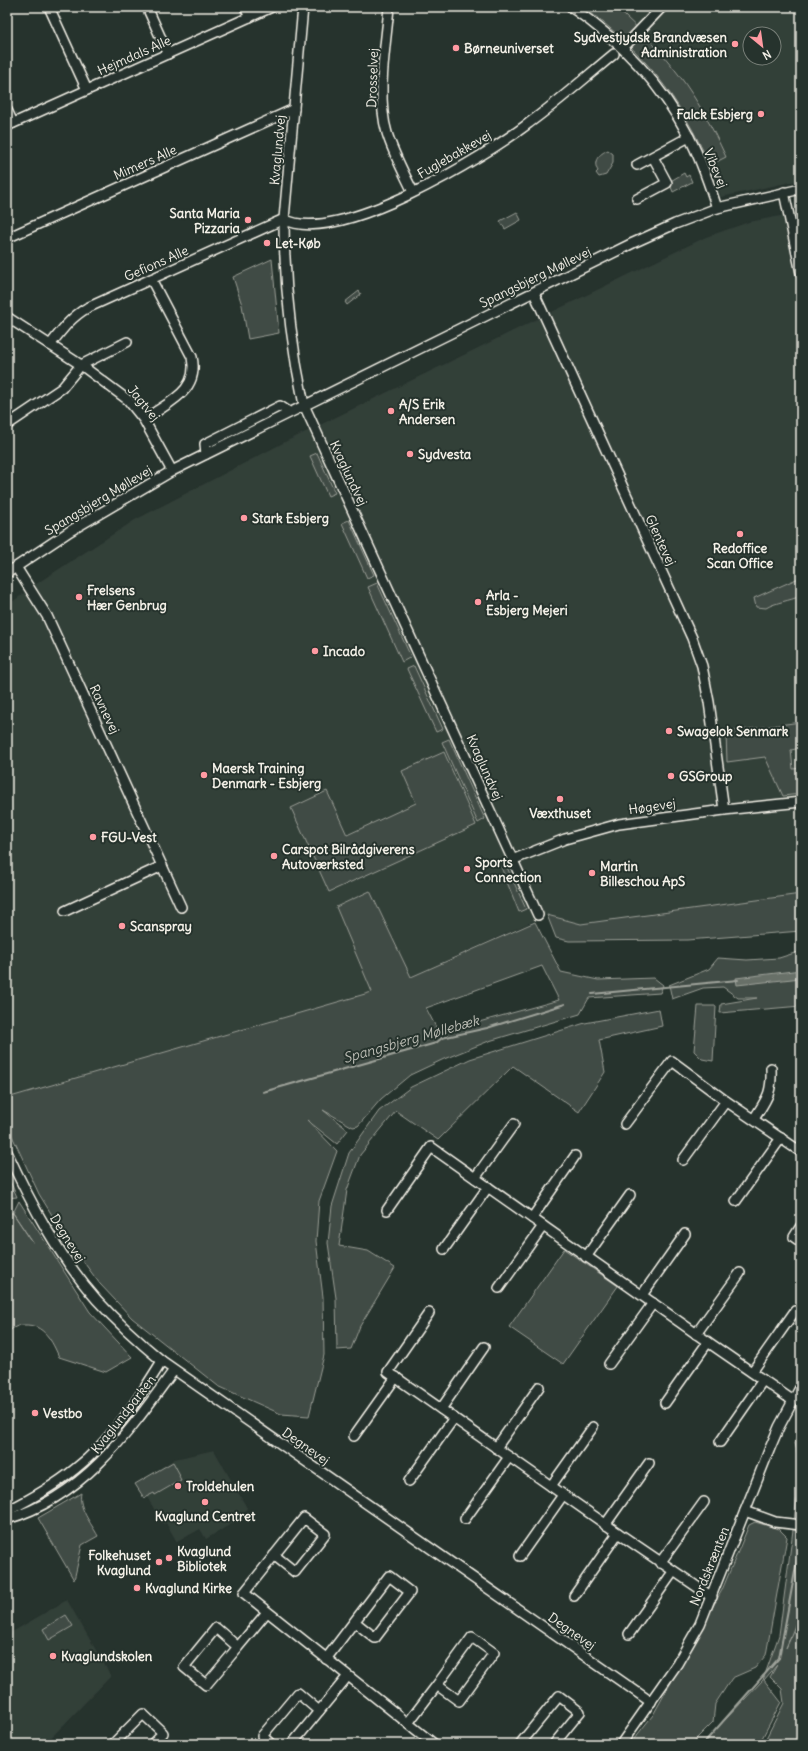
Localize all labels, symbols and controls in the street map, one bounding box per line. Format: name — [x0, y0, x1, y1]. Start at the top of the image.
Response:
north arrow — [742, 26, 782, 66]
place label: Sydvestjydsk Brandvæsen Administration — [574, 29, 727, 61]
street label: Hejmdals Alle — [95, 32, 174, 79]
marker: Sydvestjydsk Brandvæsen Administration — [730, 39, 740, 49]
place label: Børneuniverset — [464, 40, 554, 57]
marker: Børneuniverset — [451, 43, 461, 53]
text: N — [760, 47, 774, 63]
street label: Drosselvej — [363, 48, 382, 108]
place label: Falck Esbjerg — [677, 106, 753, 123]
marker: Falck Esbjerg — [756, 109, 766, 119]
street label: Kvaglundvej — [266, 114, 289, 186]
street label: Fuglebakkevej — [414, 126, 494, 182]
street label: Mimers Alle — [111, 141, 179, 184]
street label: Vibevej — [700, 146, 731, 191]
place label: Santa Maria Pizzaria — [170, 205, 241, 237]
marker: Santa Maria Pizzaria — [243, 215, 253, 225]
place label: Let-Køb — [275, 235, 321, 252]
marker: Let-Køb — [262, 238, 272, 248]
street label: Gefions Alle — [121, 242, 191, 285]
street label: Spangsbjerg Møllevej — [477, 243, 594, 312]
street label: Jagtvej — [124, 382, 163, 425]
place label: A/S Erik Andersen — [399, 396, 456, 428]
marker: A/S Erik Andersen — [386, 406, 396, 416]
street label: Kvaglundvej — [326, 438, 371, 509]
place label: Sydvesta — [418, 446, 472, 463]
marker: Sydvesta — [405, 449, 415, 459]
street label: Spangsbjerg Møllevej — [42, 462, 155, 539]
place label: Stark Esbjerg — [252, 510, 329, 527]
street label: Glentevej — [641, 512, 680, 568]
marker: Stark Esbjerg — [239, 513, 249, 523]
marker: Redoffice Scan Office — [735, 529, 745, 539]
place label: Redoffice Scan Office — [707, 540, 773, 572]
place label: Frelsens Hær Genbrug — [87, 582, 167, 614]
place label: Arla - Esbjerg Mejeri — [486, 587, 568, 619]
marker: Frelsens Hær Genbrug — [74, 592, 84, 602]
marker: Arla - Esbjerg Mejeri — [473, 597, 483, 607]
place label: Incado — [323, 643, 365, 660]
marker: Incado — [310, 646, 320, 656]
street label: Ravnevej — [86, 682, 123, 737]
place label: Swagelok Senmark — [677, 723, 789, 740]
marker: Swagelok Senmark — [664, 726, 674, 736]
street label: Kvaglundvej — [462, 732, 507, 803]
place label: Maersk Training Denmark - Esbjerg — [212, 760, 321, 792]
place label: GSGroup — [679, 768, 733, 785]
marker: Maersk Training Denmark - Esbjerg — [199, 770, 209, 780]
marker: GSGroup — [666, 771, 676, 781]
marker: Væxthuset — [555, 794, 565, 804]
street label: Høgevej — [628, 795, 677, 818]
place label: Væxthuset — [529, 805, 591, 822]
place label: FGU-Vest — [101, 829, 157, 846]
marker: FGU-Vest — [88, 832, 98, 842]
place label: Carspot Bilrådgiverens Autoværksted — [282, 841, 415, 873]
marker: Carspot Bilrådgiverens Autoværksted — [269, 851, 279, 861]
place label: Sports Connection — [475, 854, 542, 886]
place label: Martin Billeschou ApS — [600, 858, 685, 890]
marker: Sports Connection — [462, 864, 472, 874]
marker: Martin Billeschou ApS — [587, 868, 597, 878]
place label: Scanspray — [130, 918, 192, 935]
marker: Scanspray — [117, 921, 127, 931]
water label: Spangsbjerg Møllebæk — [341, 1011, 482, 1067]
street label: Degnevej — [46, 1211, 89, 1266]
street label: Kvaglundparken — [87, 1371, 160, 1457]
place label: Vestbo — [43, 1405, 82, 1422]
marker: Vestbo — [30, 1408, 40, 1418]
street label: Degnevej — [279, 1424, 333, 1469]
place label: Troldehulen — [186, 1478, 255, 1495]
marker: Troldehulen — [173, 1481, 183, 1491]
marker: Kvaglund Centret — [200, 1497, 210, 1507]
place label: Kvaglund Centret — [155, 1508, 256, 1525]
street label: Nordskrænten — [686, 1524, 733, 1608]
place label: Kvaglund Bibliotek — [177, 1543, 232, 1575]
place label: Folkehuset Kvaglund — [88, 1547, 152, 1579]
marker: Kvaglund Bibliotek — [164, 1553, 174, 1563]
marker: Folkehuset Kvaglund — [154, 1557, 164, 1567]
place label: Kvaglund Kirke — [145, 1580, 232, 1597]
marker: Kvaglund Kirke — [132, 1583, 142, 1593]
street label: Degnevej — [545, 1609, 599, 1654]
place label: Kvaglundskolen — [61, 1648, 153, 1665]
marker: Kvaglundskolen — [48, 1651, 58, 1661]

